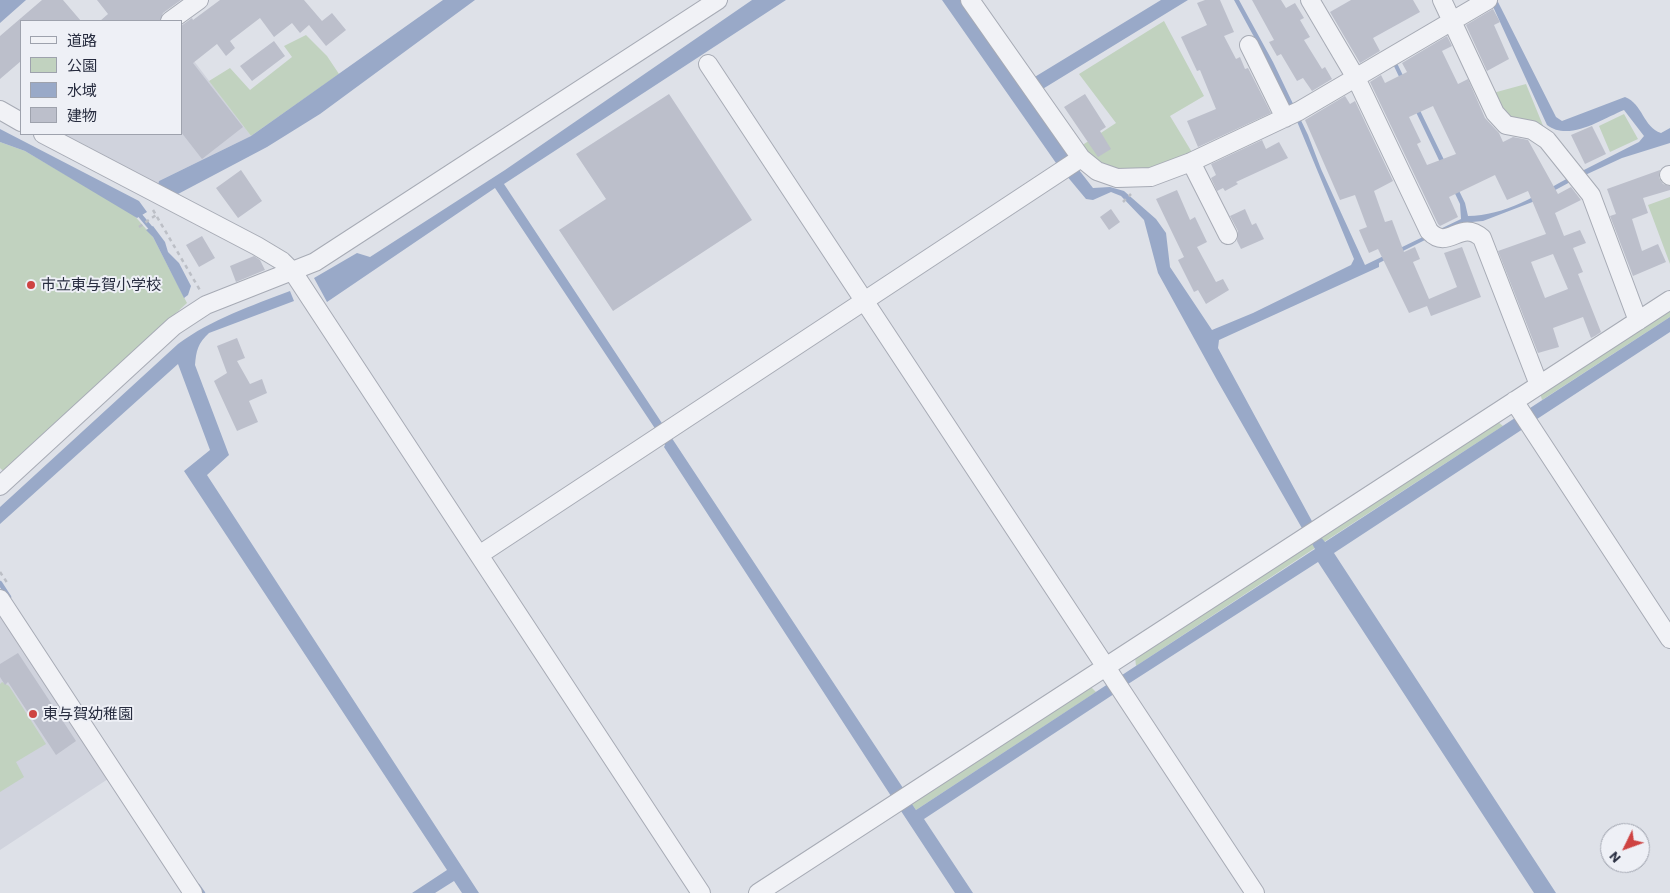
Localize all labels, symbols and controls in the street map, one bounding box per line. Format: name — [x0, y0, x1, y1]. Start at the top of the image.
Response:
legend — [20, 20, 182, 135]
text: 道路 — [67, 31, 97, 49]
text: 公園 — [67, 56, 97, 74]
text: 水域 — [67, 81, 97, 99]
text: 建物 — [67, 106, 97, 124]
place label: 市立東与賀小学校 — [41, 276, 161, 294]
marker: 市立東与賀小学校 — [25, 279, 37, 291]
place label: 東与賀幼稚園 — [43, 705, 133, 723]
marker: 東与賀幼稚園 — [27, 708, 39, 720]
north arrow — [1600, 823, 1650, 873]
text: N — [1605, 849, 1624, 867]

